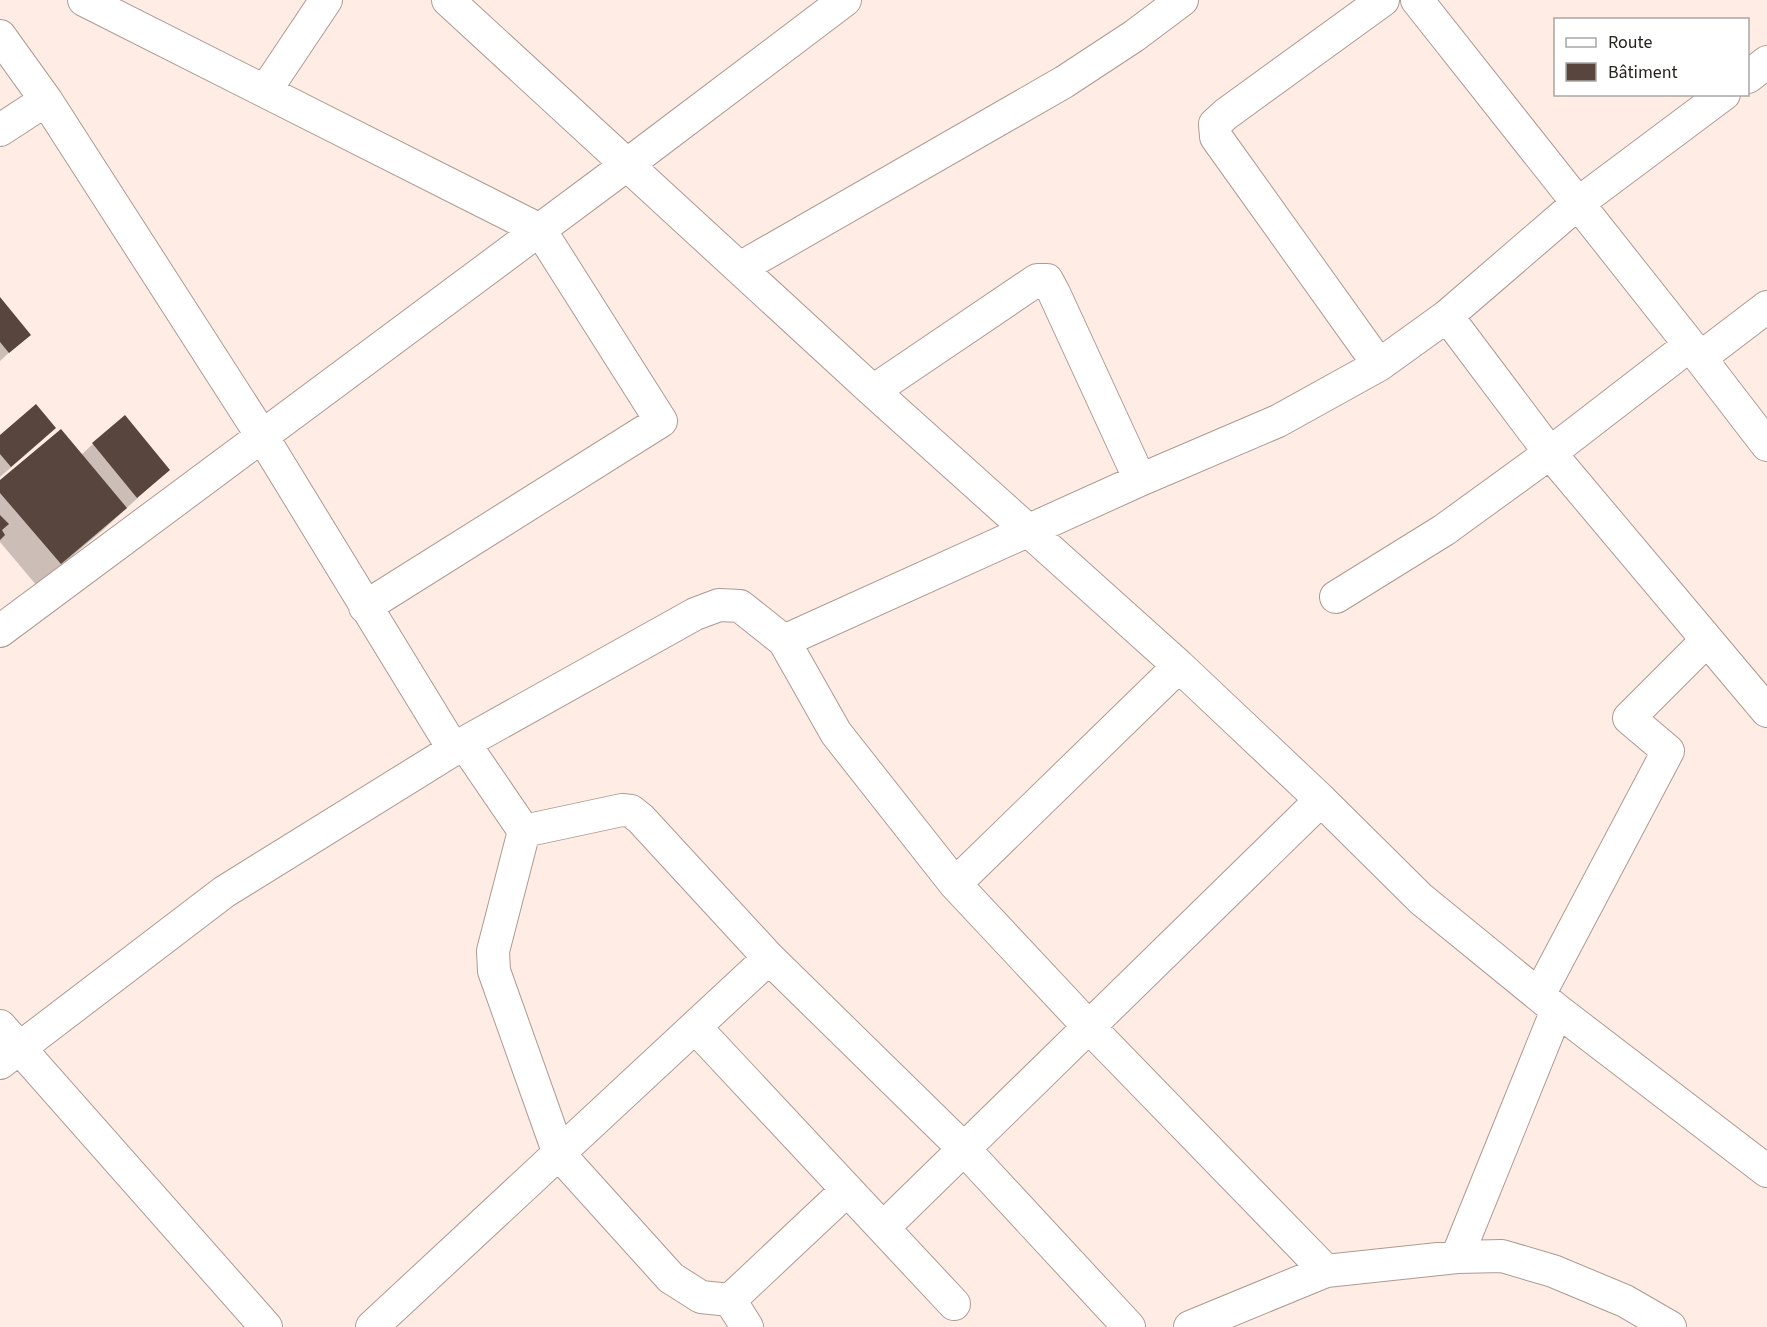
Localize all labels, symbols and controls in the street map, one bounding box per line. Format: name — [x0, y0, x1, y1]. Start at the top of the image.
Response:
legend — [1554, 18, 1749, 96]
text: Route — [1608, 30, 1652, 55]
text: Bâtiment — [1608, 60, 1678, 85]

